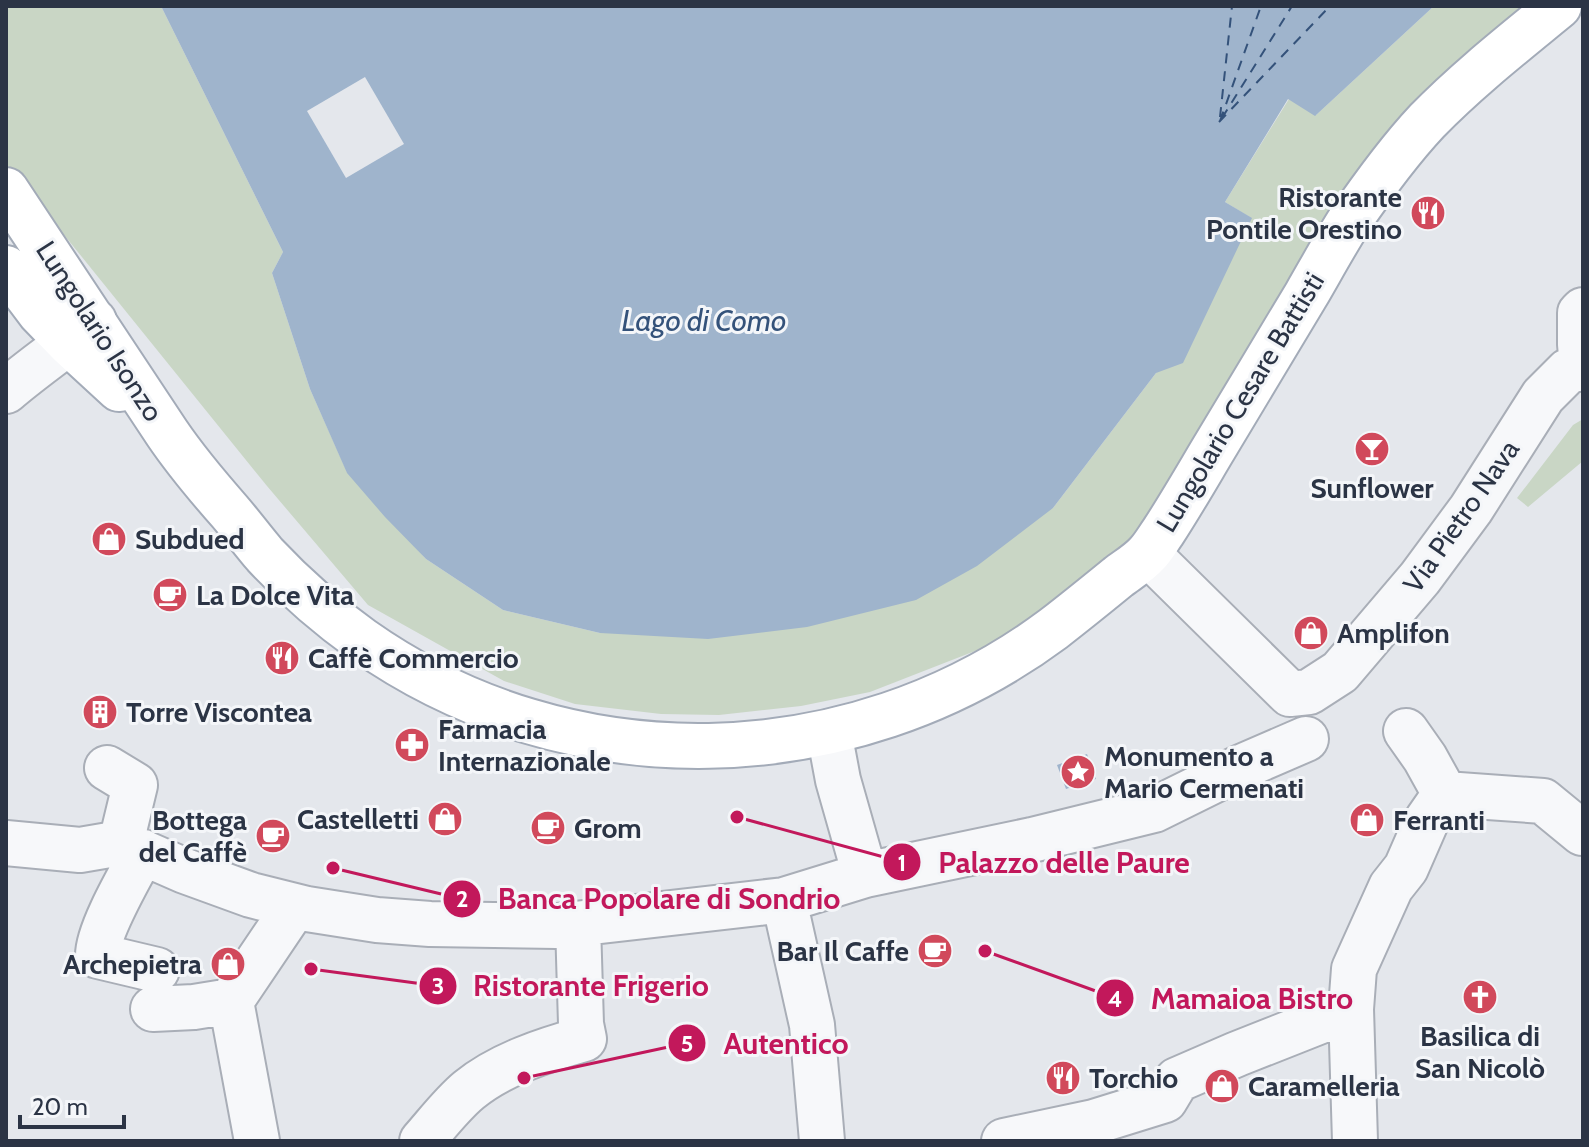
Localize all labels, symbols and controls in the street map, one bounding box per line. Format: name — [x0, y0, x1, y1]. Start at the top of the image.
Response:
place label: Ristorante Pontile Orestino — [1206, 180, 1402, 246]
restaurant icon: Ristorante Pontile Orestino — [1409, 194, 1447, 232]
street label: Lungolario Isonzo — [29, 235, 171, 427]
street label: Lungolario Cesare Battisti — [1149, 266, 1331, 538]
water label: Lago di Como — [622, 302, 786, 339]
bar icon: Sunflower — [1353, 430, 1391, 468]
street label: Via Pietro Nava — [1396, 432, 1527, 599]
place label: Sunflower — [1310, 471, 1434, 505]
shop icon: Subdued — [90, 520, 128, 558]
place label: Subdued — [135, 522, 244, 556]
cafe icon: La Dolce Vita — [151, 576, 189, 614]
place label: La Dolce Vita — [196, 578, 354, 612]
shop icon: Amplifon — [1292, 614, 1330, 652]
place label: Amplifon — [1337, 616, 1450, 650]
restaurant icon: Caffè Commercio — [263, 639, 301, 677]
place label: Caffè Commercio — [308, 641, 519, 675]
building icon: Torre Viscontea — [81, 693, 119, 731]
place label: Torre Viscontea — [126, 695, 312, 729]
place label: Farmacia Internazionale — [438, 712, 611, 778]
pharmacy icon: Farmacia Internazionale — [393, 726, 431, 764]
place label: Monumento a Mario Cermenati — [1104, 739, 1304, 805]
place icon: Monumento a Mario Cermenati — [1059, 753, 1097, 791]
shop icon: Castelletti — [426, 800, 464, 838]
shop icon: Ferranti — [1348, 801, 1386, 839]
place label: Castelletti — [297, 802, 419, 836]
place label: Bottega del Caffè — [139, 803, 247, 869]
place label: Ferranti — [1393, 803, 1485, 837]
cafe icon: Grom — [529, 809, 567, 847]
place label: Grom — [574, 811, 642, 845]
cafe icon: Bottega del Caffè — [254, 817, 292, 855]
callout: Palazzo delle Paure — [882, 835, 1206, 889]
text: Palazzo delle Paure — [938, 844, 1190, 881]
text: 1 — [898, 848, 906, 877]
callout: Banca Popolare di Sondrio — [442, 872, 857, 926]
text: Banca Popolare di Sondrio — [498, 880, 840, 917]
text: 2 — [456, 884, 468, 913]
cafe icon: Bar Il Caffe — [916, 932, 954, 970]
place label: Bar Il Caffe — [777, 934, 909, 968]
shop icon: Archepietra — [209, 945, 247, 983]
place label: Archepietra — [63, 947, 202, 981]
callout: Ristorante Frigerio — [418, 959, 725, 1013]
text: Ristorante Frigerio — [473, 967, 709, 1004]
text: 3 — [432, 971, 444, 1000]
callout: Mamaioa Bistro — [1095, 971, 1370, 1025]
church icon: Basilica di San Nicolò — [1461, 978, 1499, 1016]
text: Mamaioa Bistro — [1151, 980, 1353, 1017]
text: 4 — [1108, 984, 1122, 1013]
callout: Autentico — [667, 1016, 864, 1070]
place label: Basilica di San Nicolò — [1415, 1019, 1545, 1085]
text: Autentico — [723, 1025, 849, 1062]
text: 5 — [681, 1029, 693, 1058]
restaurant icon: Torchio — [1044, 1059, 1082, 1097]
place label: Torchio — [1089, 1061, 1178, 1095]
shop icon: Caramelleria — [1203, 1067, 1241, 1105]
place label: Caramelleria — [1248, 1069, 1400, 1103]
scale bar — [20, 1079, 124, 1129]
text: 20 m — [32, 1092, 88, 1121]

